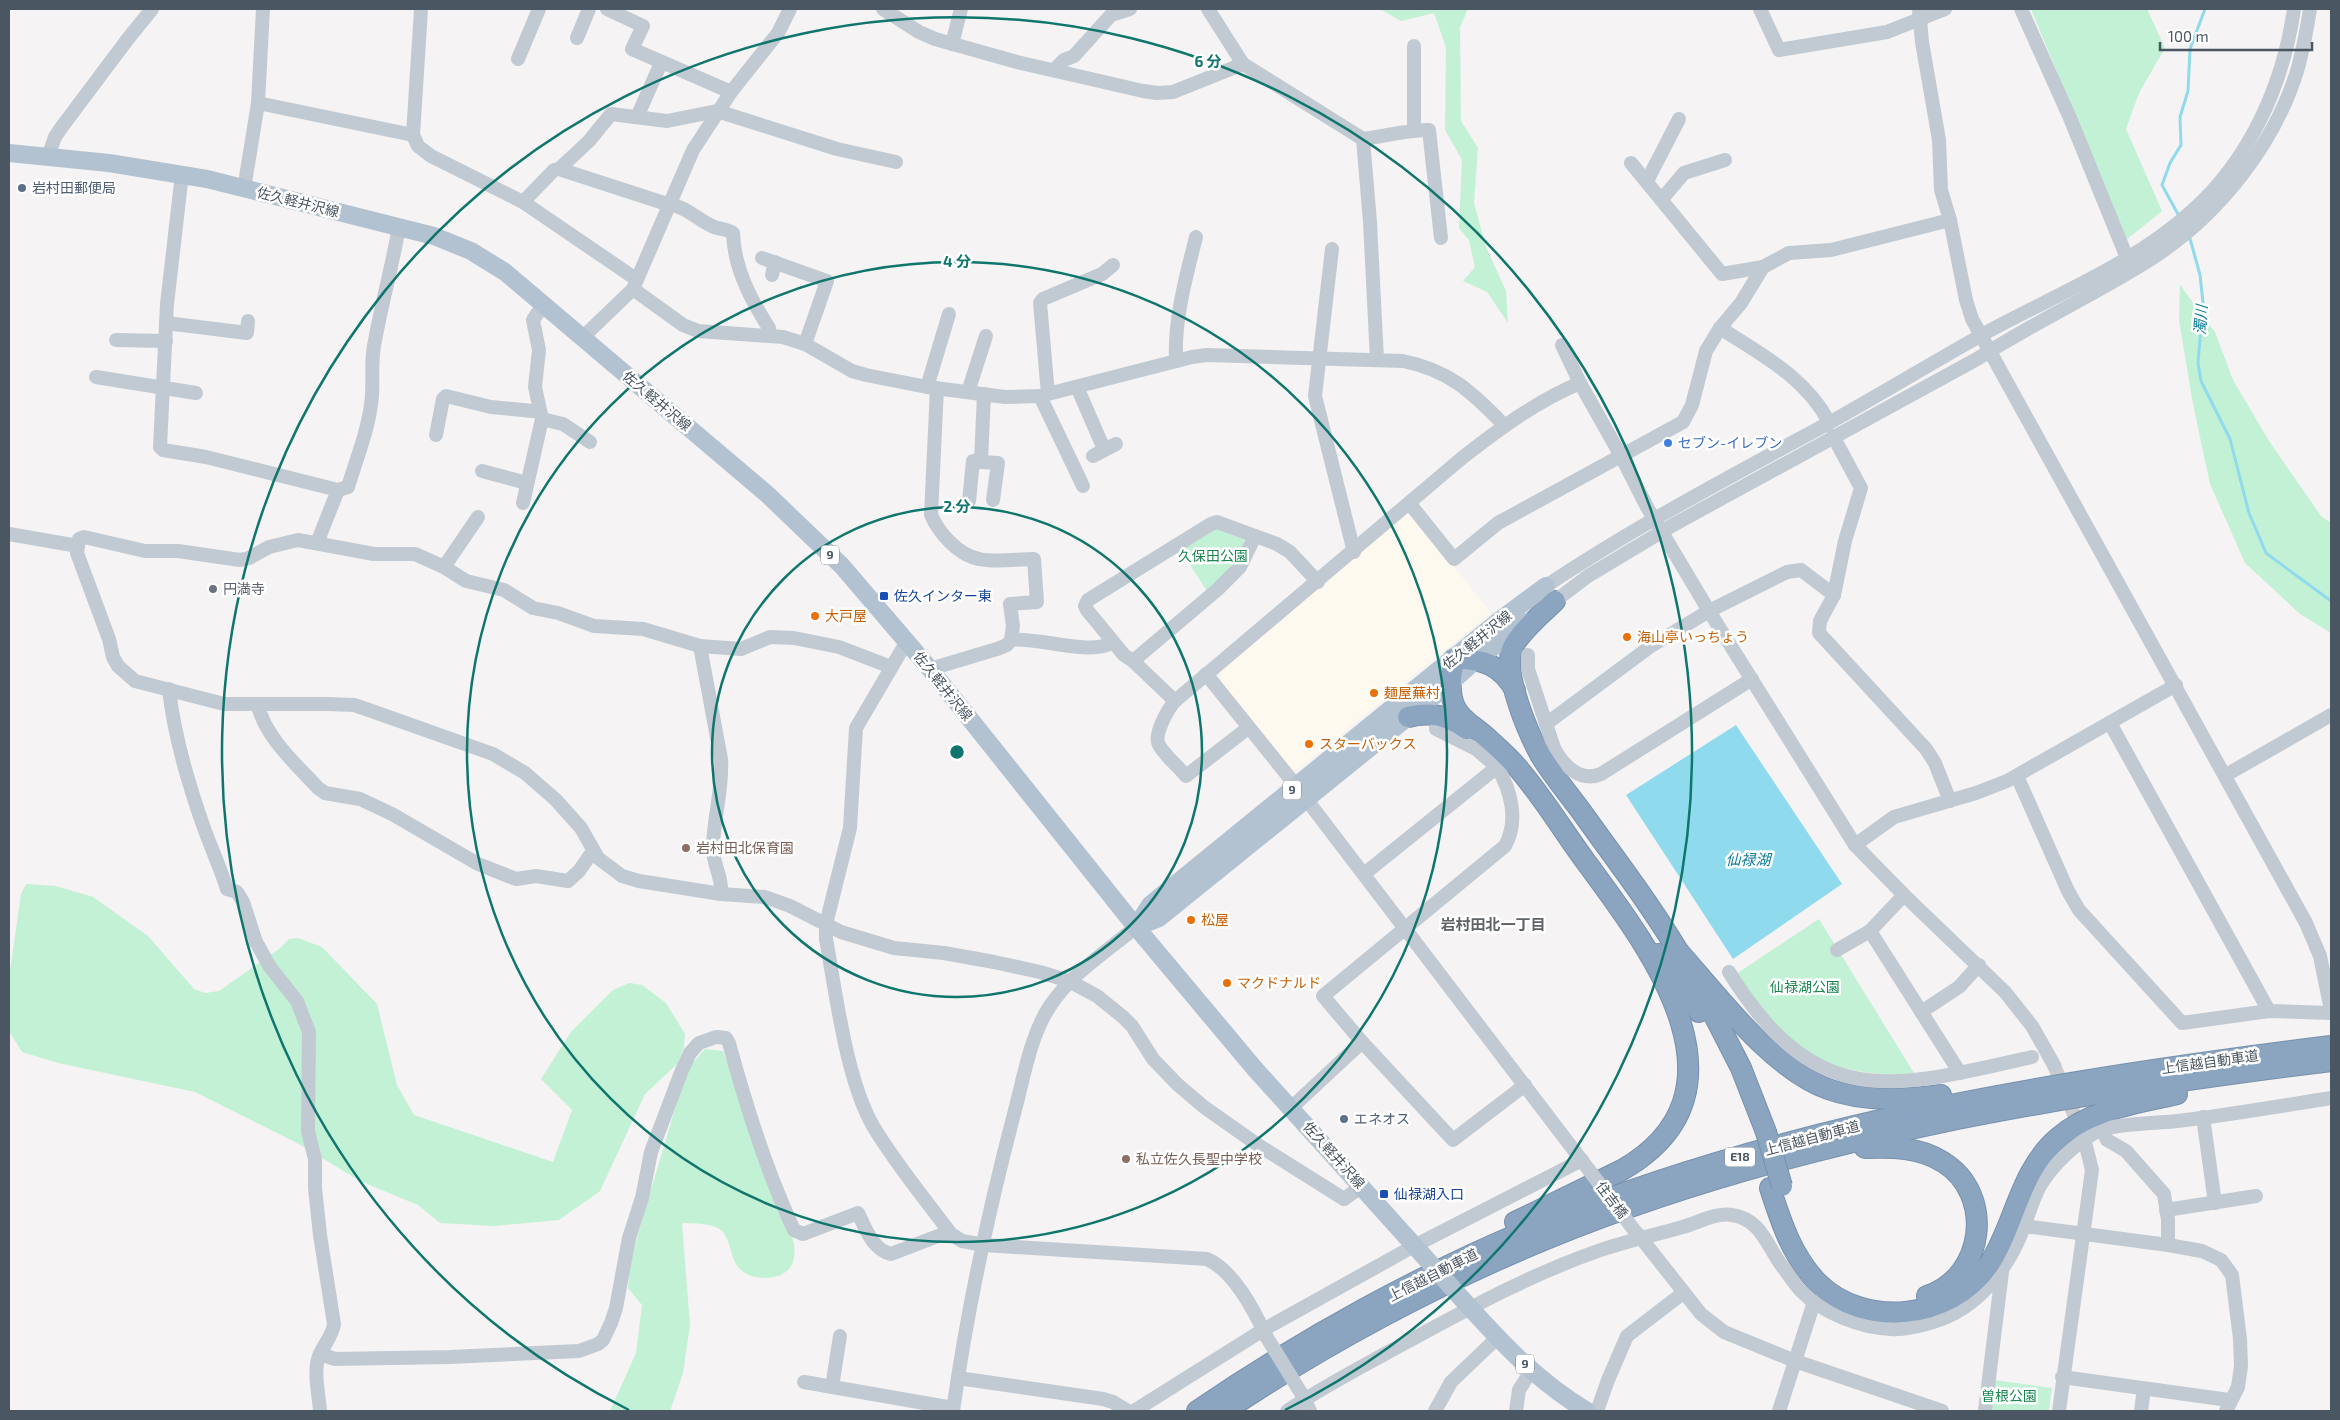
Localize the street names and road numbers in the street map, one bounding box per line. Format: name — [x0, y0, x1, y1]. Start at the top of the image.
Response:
street label: 佐久軽井沢線 — [255, 183, 341, 220]
street label: 佐久軽井沢線 — [620, 367, 695, 434]
road number: 9 — [821, 546, 839, 564]
street label: 佐久軽井沢線 — [1439, 607, 1515, 673]
street label: 佐久軽井沢線 — [910, 648, 976, 724]
road number: 9 — [1283, 780, 1301, 800]
street label: 上信越自動車道 — [2160, 1046, 2260, 1077]
street label: 上信越自動車道 — [1762, 1117, 1861, 1158]
street label: 佐久軽井沢線 — [1300, 1118, 1369, 1192]
road number: E18 — [1725, 1148, 1755, 1166]
street label: 住吉橋 — [1593, 1178, 1632, 1222]
street label: 上信越自動車道 — [1385, 1245, 1480, 1304]
road number: 9 — [1516, 1355, 1534, 1374]

